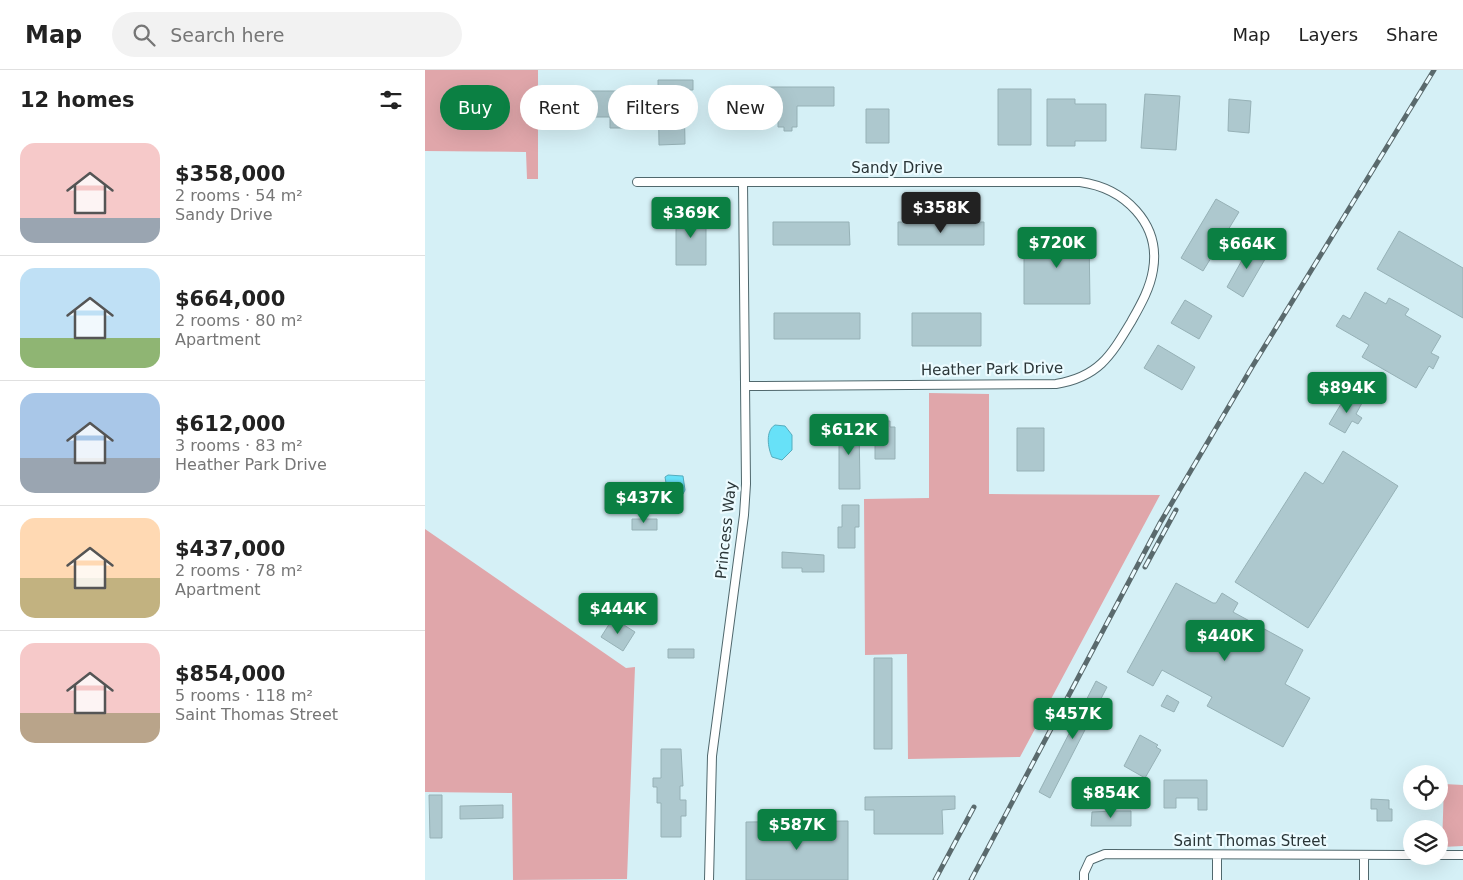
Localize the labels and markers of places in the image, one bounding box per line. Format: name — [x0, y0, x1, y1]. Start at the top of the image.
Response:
pin: $358K — [906, 191, 976, 234]
pin: $369K — [656, 196, 726, 239]
pin: $720K — [1022, 226, 1092, 269]
pin: $664K — [1212, 228, 1282, 270]
pin: $894K — [1312, 372, 1382, 414]
pin: $612K — [814, 414, 884, 456]
pin: $437K — [609, 482, 679, 524]
pin: $444K — [583, 592, 653, 635]
pin: $440K — [1190, 620, 1260, 662]
pin: $457K — [1038, 698, 1108, 740]
pin: $854K — [1076, 776, 1146, 819]
pin: $587K — [762, 808, 832, 851]

